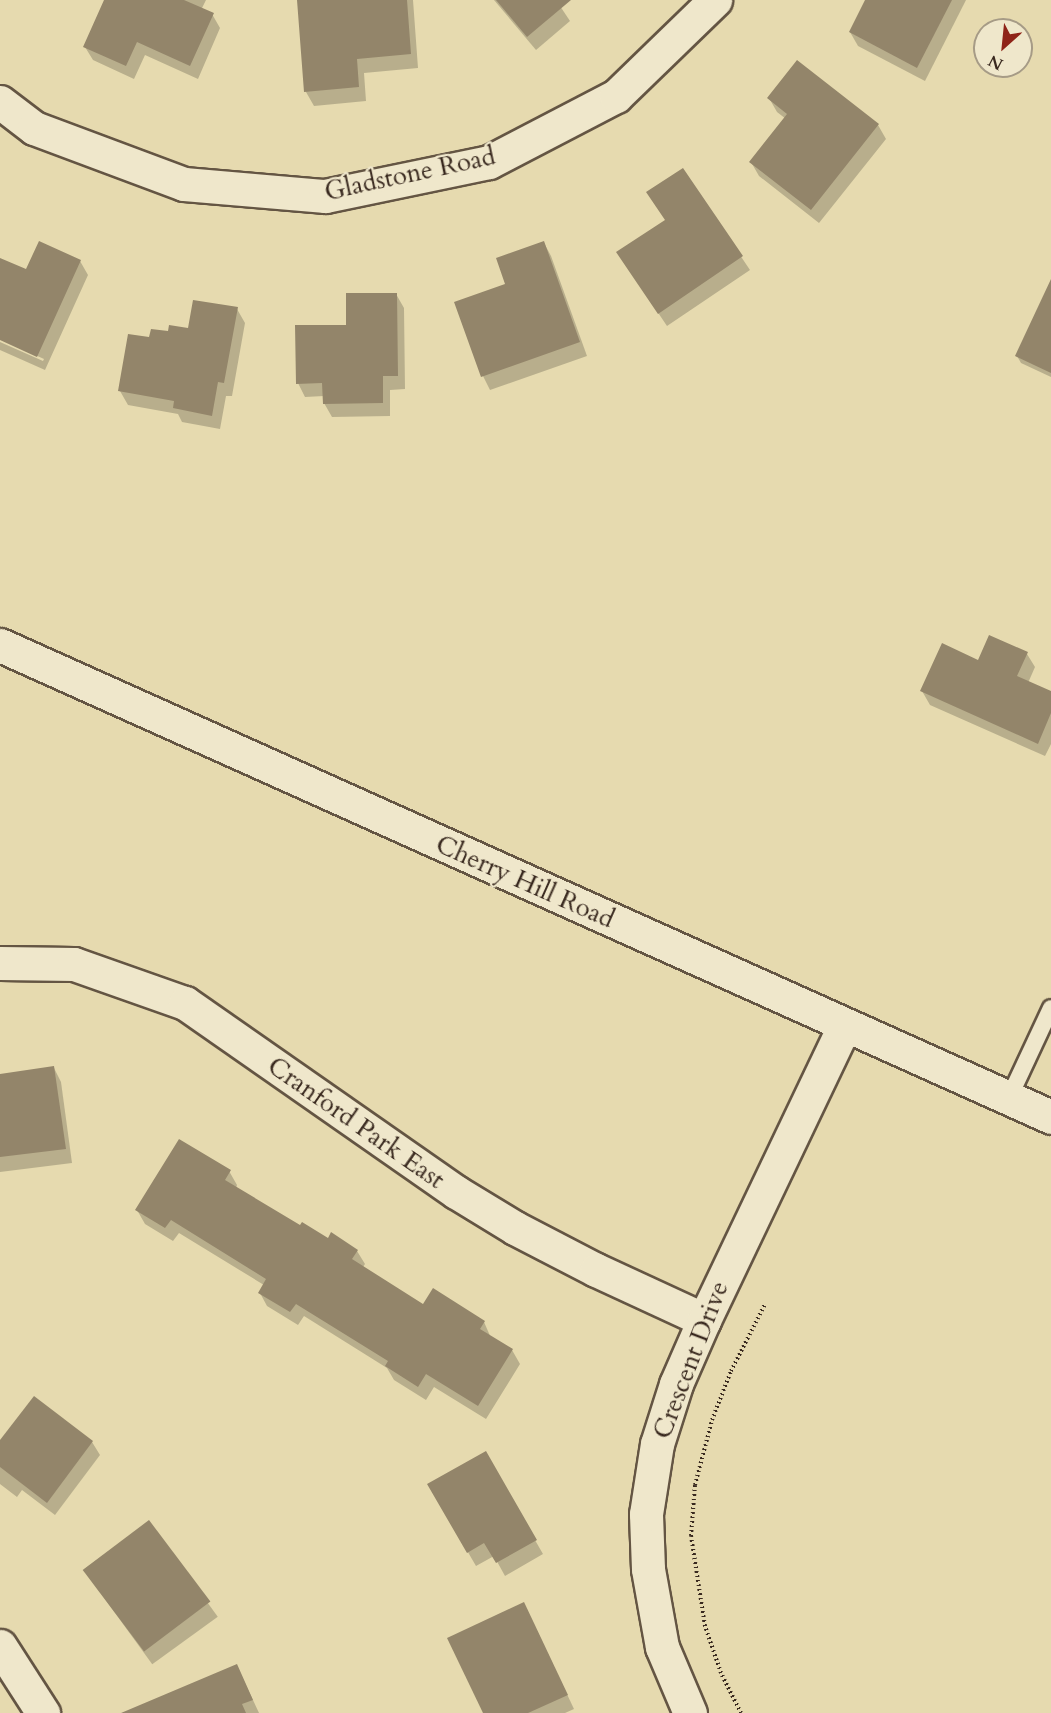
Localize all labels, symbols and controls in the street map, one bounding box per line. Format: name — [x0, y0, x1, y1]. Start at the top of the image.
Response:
north arrow — [973, 18, 1033, 78]
text: N — [985, 49, 1007, 75]
street label: Gladstone Road — [322, 141, 498, 207]
street label: Cherry Hill Road — [431, 829, 619, 935]
street label: Cranford Park East — [262, 1050, 450, 1196]
street label: Crescent Drive — [647, 1277, 735, 1443]

